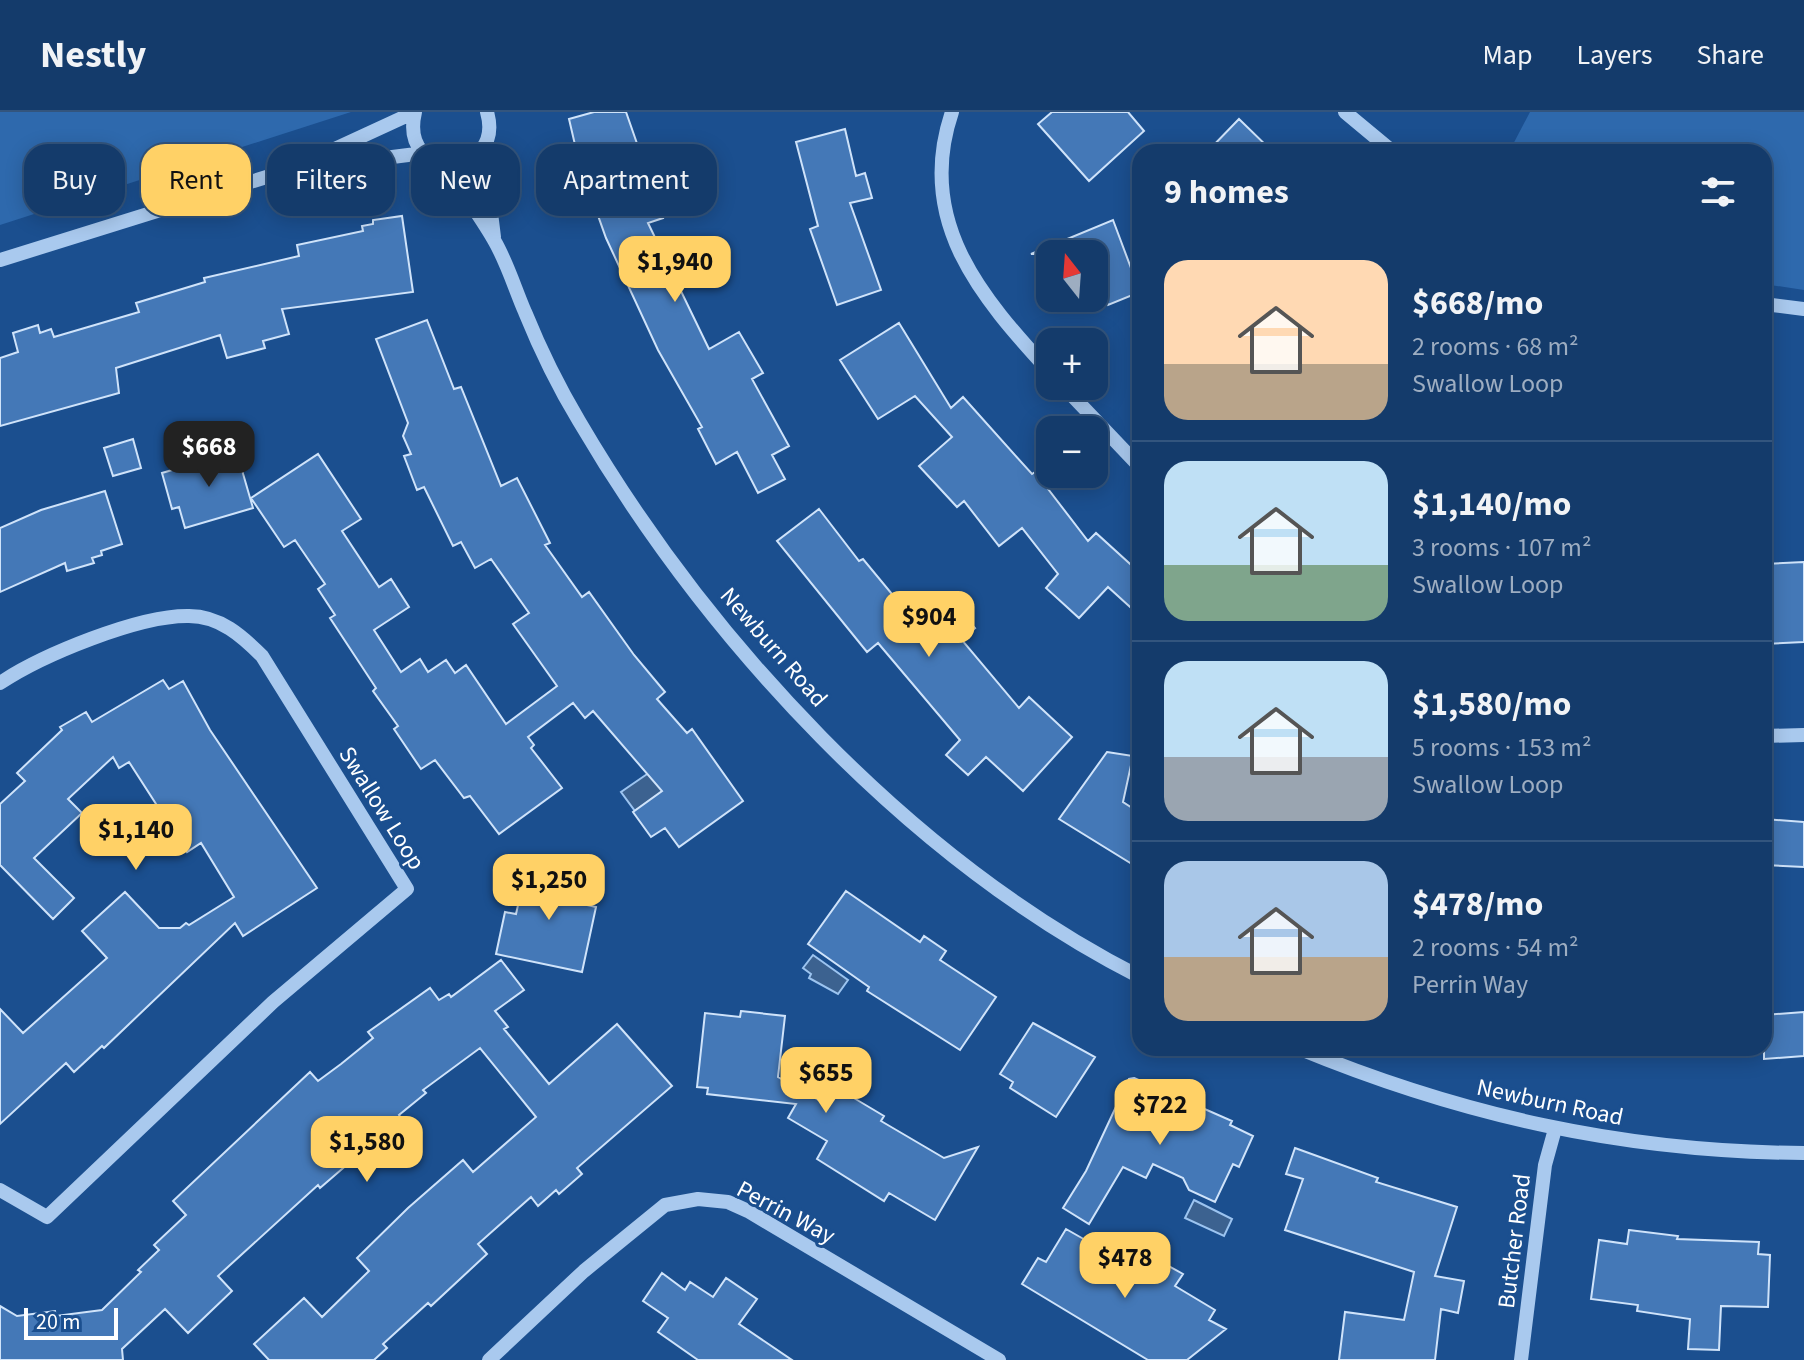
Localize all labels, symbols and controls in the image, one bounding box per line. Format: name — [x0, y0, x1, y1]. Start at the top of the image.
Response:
text: Nestly — [40, 28, 146, 82]
text: Map — [1482, 35, 1532, 75]
text: Layers — [1576, 35, 1652, 75]
text: Share — [1696, 35, 1764, 75]
chip: Buy — [24, 144, 125, 216]
chip: Rent — [141, 144, 251, 216]
chip: Filters — [267, 144, 395, 216]
chip: New — [411, 144, 520, 216]
chip: Apartment — [536, 144, 717, 216]
text: 9 homes — [1164, 168, 1289, 217]
icon: filters — [1696, 170, 1740, 214]
pin: $1,940 — [610, 236, 740, 304]
north arrow — [1036, 240, 1108, 312]
map controls — [1036, 240, 1108, 488]
text: $1,940 — [637, 243, 713, 280]
text: $668/mo — [1412, 279, 1543, 328]
icon: home — [1228, 292, 1324, 388]
button: + — [1036, 328, 1108, 400]
text: 2 rooms · 68 m² — [1412, 328, 1579, 365]
text: Swallow Loop — [1412, 365, 1564, 402]
button: − — [1036, 416, 1108, 488]
pin: $668 — [162, 421, 256, 489]
text: $668 — [182, 428, 236, 465]
text: $1,140/mo — [1412, 480, 1572, 529]
icon: home — [1228, 493, 1324, 589]
text: 3 rooms · 107 m² — [1412, 529, 1591, 566]
text: Swallow Loop — [1412, 566, 1564, 603]
street label: Newburn Road — [712, 580, 836, 715]
pin: $904 — [882, 591, 976, 659]
text: $904 — [902, 598, 956, 635]
text: $1,580/mo — [1412, 680, 1572, 729]
icon: home — [1228, 693, 1324, 789]
text: 5 rooms · 153 m² — [1412, 729, 1591, 766]
street label: Swallow Loop — [330, 740, 433, 877]
text: Swallow Loop — [1412, 766, 1564, 803]
pin: $1,140 — [71, 804, 201, 872]
text: $1,140 — [98, 811, 174, 848]
pin: $1,250 — [484, 854, 614, 922]
text: $1,250 — [511, 861, 587, 898]
text: $478/mo — [1412, 880, 1543, 929]
icon: home — [1228, 893, 1324, 989]
text: 2 rooms · 54 m² — [1412, 929, 1579, 966]
text: Perrin Way — [1412, 966, 1528, 1003]
pin: $655 — [779, 1047, 873, 1115]
text: $655 — [799, 1054, 853, 1091]
street label: Newburn Road — [1473, 1070, 1626, 1135]
pin: $722 — [1113, 1079, 1207, 1147]
text: $722 — [1133, 1086, 1187, 1123]
pin: $1,580 — [302, 1116, 432, 1184]
text: $1,580 — [329, 1123, 405, 1160]
street label: Perrin Way — [730, 1172, 841, 1253]
street label: Butcher Road — [1489, 1172, 1540, 1310]
pin: $478 — [1078, 1232, 1172, 1300]
text: $478 — [1098, 1239, 1152, 1276]
scale bar — [24, 1304, 118, 1340]
text: 20 m — [36, 1306, 81, 1338]

